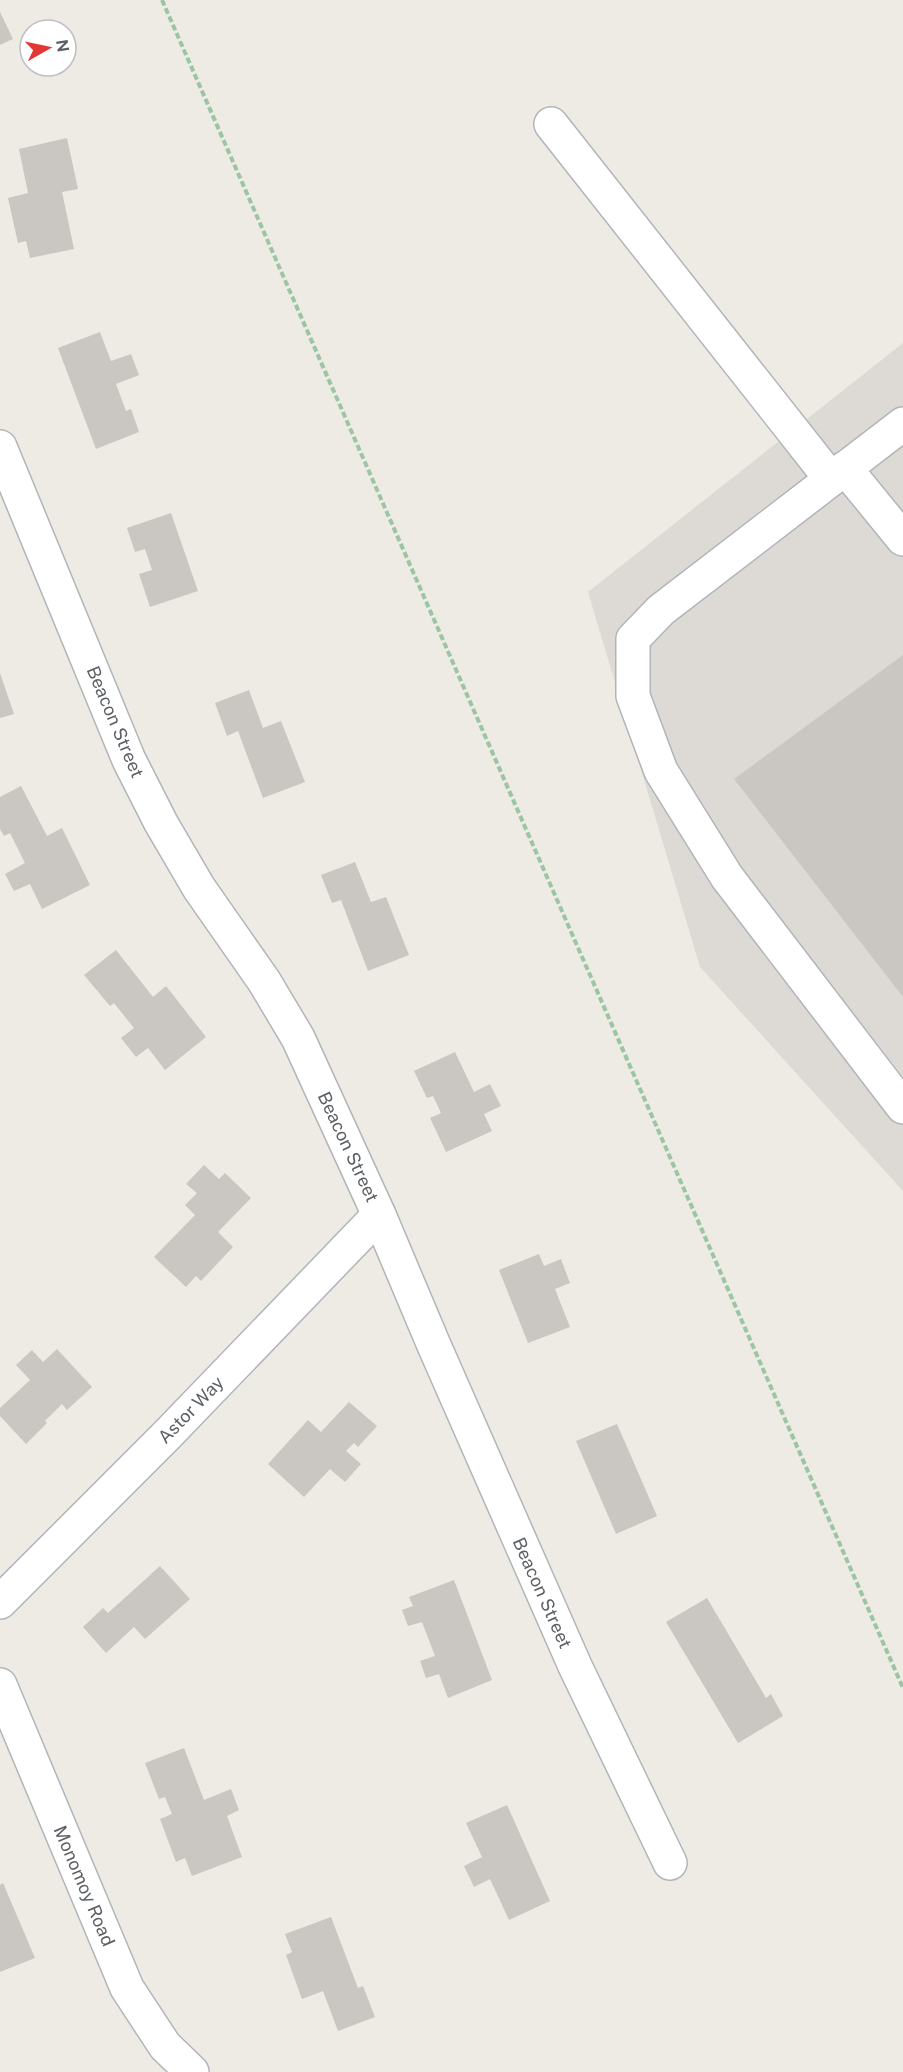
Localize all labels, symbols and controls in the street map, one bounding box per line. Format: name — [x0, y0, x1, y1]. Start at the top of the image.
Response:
north arrow — [18, 18, 78, 78]
text: N — [52, 38, 73, 53]
street label: Beacon Street — [82, 663, 148, 781]
street label: Beacon Street — [314, 1088, 383, 1205]
street label: Astor Way — [154, 1372, 228, 1448]
street label: Beacon Street — [509, 1534, 576, 1652]
street label: Monomoy Road — [50, 1822, 119, 1949]

